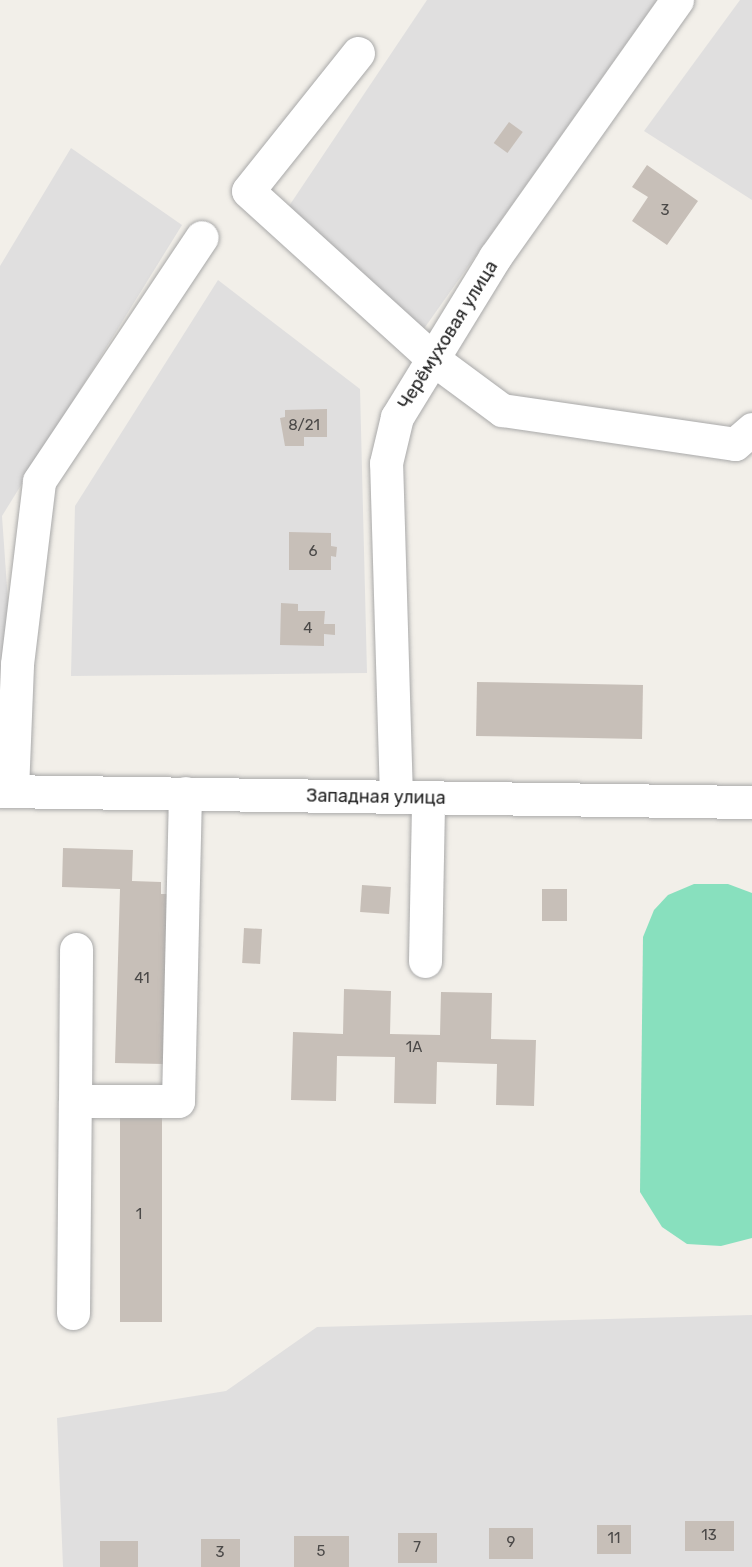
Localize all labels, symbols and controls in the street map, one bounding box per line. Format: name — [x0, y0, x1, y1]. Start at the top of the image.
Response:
house number: 3 — [660, 202, 670, 220]
street label: Черёмуховая улица — [394, 257, 502, 413]
house number: 8/21 — [288, 417, 320, 435]
house number: 6 — [308, 543, 318, 561]
house number: 4 — [303, 620, 313, 638]
street label: Западная улица — [306, 785, 446, 809]
house number: 41 — [134, 970, 150, 988]
house number: 1А — [406, 1039, 422, 1057]
house number: 1 — [136, 1206, 142, 1224]
house number: 13 — [701, 1527, 717, 1545]
house number: 11 — [608, 1530, 620, 1548]
house number: 9 — [507, 1534, 515, 1552]
house number: 7 — [413, 1539, 421, 1557]
house number: 5 — [317, 1543, 325, 1561]
house number: 3 — [215, 1544, 225, 1562]

